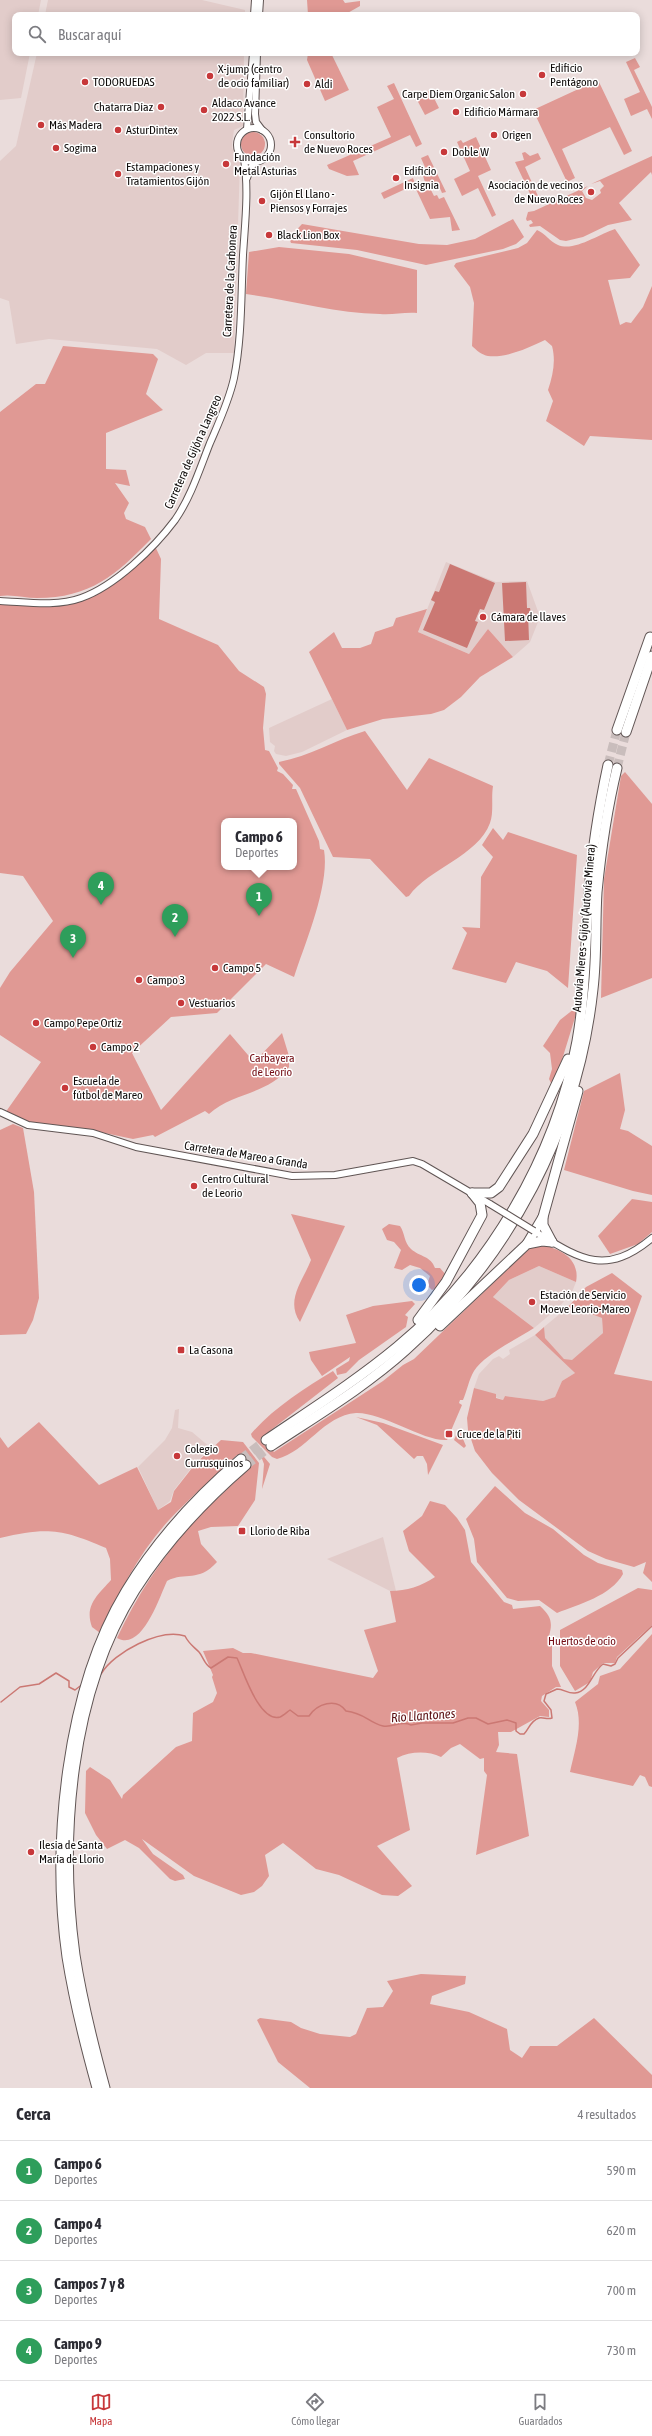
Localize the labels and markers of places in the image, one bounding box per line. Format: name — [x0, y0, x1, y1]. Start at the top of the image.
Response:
place label: Edificio Pentágono — [550, 61, 598, 89]
place label: X-jump (centro de ocio familiar) — [218, 62, 289, 90]
marker: Edificio Pentágono — [537, 70, 547, 80]
marker: X-jump (centro de ocio familiar) — [205, 71, 215, 81]
place label: TODORUEDAS — [93, 75, 155, 89]
marker: TODORUEDAS — [80, 77, 90, 87]
place label: Aldi — [315, 77, 332, 91]
marker: Aldi — [302, 79, 312, 89]
place label: Carpe Diem Organic Salon — [402, 87, 515, 101]
marker: Carpe Diem Organic Salon — [518, 89, 528, 99]
place label: Aldaco Avance 2022 S.L. — [212, 96, 276, 124]
place label: Chatarra Díaz — [94, 100, 154, 114]
marker: Chatarra Díaz — [156, 102, 166, 112]
marker: Aldaco Avance 2022 S.L. — [199, 105, 209, 115]
place label: Edificio Mármara — [464, 105, 538, 119]
marker: Edificio Mármara — [451, 107, 461, 117]
place label: Más Madera — [49, 118, 102, 132]
marker: Más Madera — [36, 120, 46, 130]
place label: AsturDintex — [126, 123, 178, 137]
marker: AsturDintex — [113, 125, 123, 135]
place label: Consultorio de Nuevo Roces — [304, 128, 373, 156]
place label: Origen — [502, 128, 532, 142]
marker: Origen — [489, 130, 499, 140]
marker: Consultorio de Nuevo Roces — [289, 136, 301, 148]
place label: Sogima — [64, 141, 97, 155]
marker: Sogima — [51, 143, 61, 153]
place label: Doble W — [452, 145, 489, 159]
marker: Doble W — [439, 147, 449, 157]
place label: Fundación Metal Asturias — [234, 150, 297, 178]
marker: Fundación Metal Asturias — [221, 159, 231, 169]
place label: Estampaciones y Tratamientos Gijón — [126, 160, 209, 188]
place label: Edificio Insignia — [404, 164, 439, 192]
marker: Estampaciones y Tratamientos Gijón — [113, 169, 123, 179]
marker: Edificio Insignia — [391, 173, 401, 183]
place label: Asociación de vecinos de Nuevo Roces — [488, 178, 583, 206]
place label: Gijón El Llano - Piensos y Forrajes — [270, 187, 347, 215]
marker: Asociación de vecinos de Nuevo Roces — [586, 187, 596, 197]
marker: Gijón El Llano - Piensos y Forrajes — [257, 196, 267, 206]
place label: Black Lion Box — [277, 228, 340, 242]
marker: Black Lion Box — [264, 230, 274, 240]
place label: Cámara de llaves — [491, 610, 566, 624]
marker: Cámara de llaves — [478, 612, 488, 622]
pin: 4 — [88, 872, 114, 905]
pin: 1 — [246, 883, 272, 916]
pin: 2 — [162, 904, 188, 937]
pin: 3 — [60, 925, 86, 958]
place label: Campo 5 — [223, 961, 261, 975]
marker: Campo 5 — [210, 963, 220, 973]
place label: Campo 3 — [147, 973, 185, 987]
marker: Campo 3 — [134, 975, 144, 985]
place label: Vestuarios — [189, 996, 235, 1010]
marker: Vestuarios — [176, 998, 186, 1008]
place label: Campo Pepe Ortiz — [44, 1016, 122, 1030]
marker: Campo Pepe Ortiz — [31, 1018, 41, 1028]
place label: Campo 2 — [101, 1040, 139, 1054]
marker: Campo 2 — [88, 1042, 98, 1052]
place label: Escuela de fútbol de Mareo — [73, 1074, 143, 1102]
marker: Escuela de fútbol de Mareo — [60, 1083, 70, 1093]
place label: Centro Cultural de Leorio — [202, 1172, 269, 1200]
marker: Centro Cultural de Leorio — [189, 1181, 199, 1191]
place label: Estación de Servicio Moeve Leorio-Mareo — [540, 1288, 630, 1316]
marker: Estación de Servicio Moeve Leorio-Mareo — [527, 1297, 537, 1307]
place label: La Casona — [189, 1343, 233, 1357]
marker: La Casona — [176, 1345, 186, 1355]
place label: Cruce de la Piti — [457, 1427, 521, 1441]
marker: Cruce de la Piti — [444, 1429, 454, 1439]
place label: Colegio Currusquinos — [185, 1442, 243, 1470]
marker: Colegio Currusquinos — [172, 1451, 182, 1461]
place label: Llorio de Riba — [250, 1524, 310, 1538]
marker: Llorio de Riba — [237, 1526, 247, 1536]
place label: Ilesia de Santa María de Llorio — [39, 1838, 105, 1866]
marker: Ilesia de Santa María de Llorio — [26, 1847, 36, 1857]

